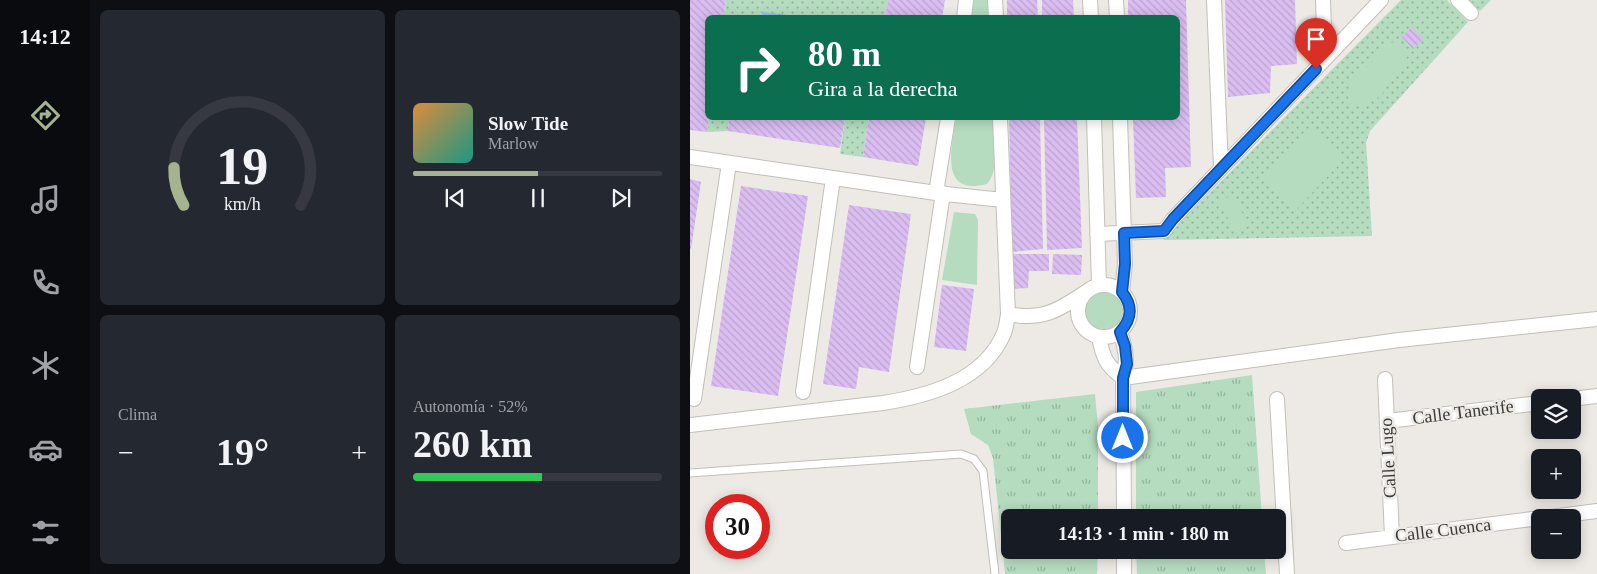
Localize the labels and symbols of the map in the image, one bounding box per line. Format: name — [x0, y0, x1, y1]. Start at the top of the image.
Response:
pin — [1295, 18, 1337, 69]
street label: Calle Tanerife — [1411, 396, 1515, 428]
position arrow — [1096, 411, 1148, 463]
street label: Calle Lugo — [1376, 417, 1400, 499]
speed limit sign: 30 — [705, 494, 770, 559]
street label: Calle Cuenca — [1394, 514, 1492, 546]

